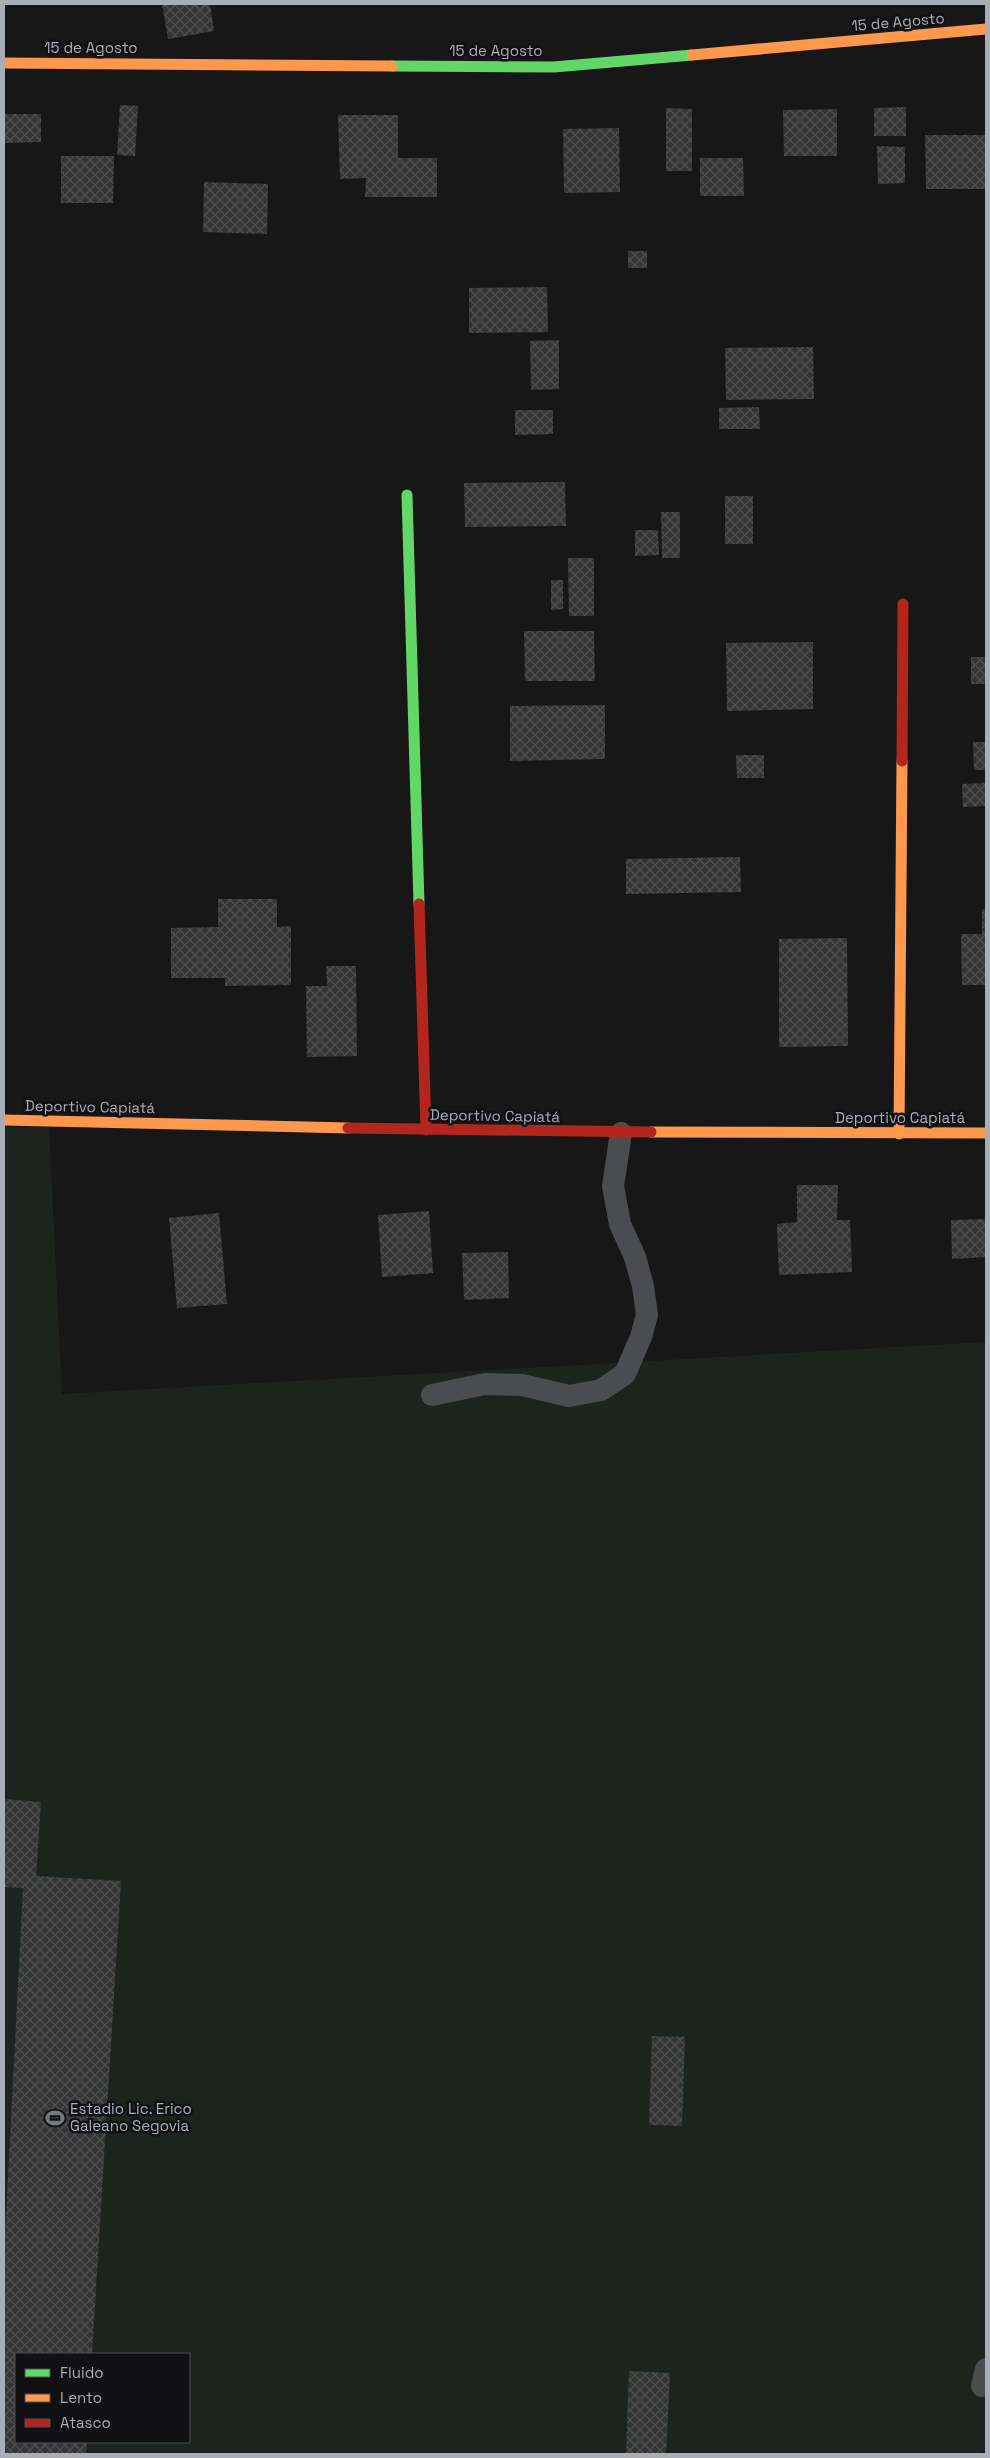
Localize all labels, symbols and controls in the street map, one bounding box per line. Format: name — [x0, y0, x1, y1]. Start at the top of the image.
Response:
street label: 15 de Agosto — [851, 8, 945, 35]
street label: 15 de Agosto — [44, 38, 138, 57]
street label: 15 de Agosto — [449, 41, 543, 60]
street label: Deportivo Capiatá — [25, 1096, 156, 1117]
street label: Deportivo Capiatá — [430, 1105, 561, 1126]
street label: Deportivo Capiatá — [835, 1108, 965, 1127]
place label: Estadio Lic. Erico Galeano Segovia — [70, 2099, 192, 2135]
sports icon: Estadio Lic. Erico Galeano Segovia — [44, 2107, 66, 2129]
legend — [15, 2353, 190, 2443]
text: Fluido — [60, 2363, 104, 2382]
text: Lento — [60, 2388, 102, 2407]
text: Atasco — [60, 2413, 111, 2432]

